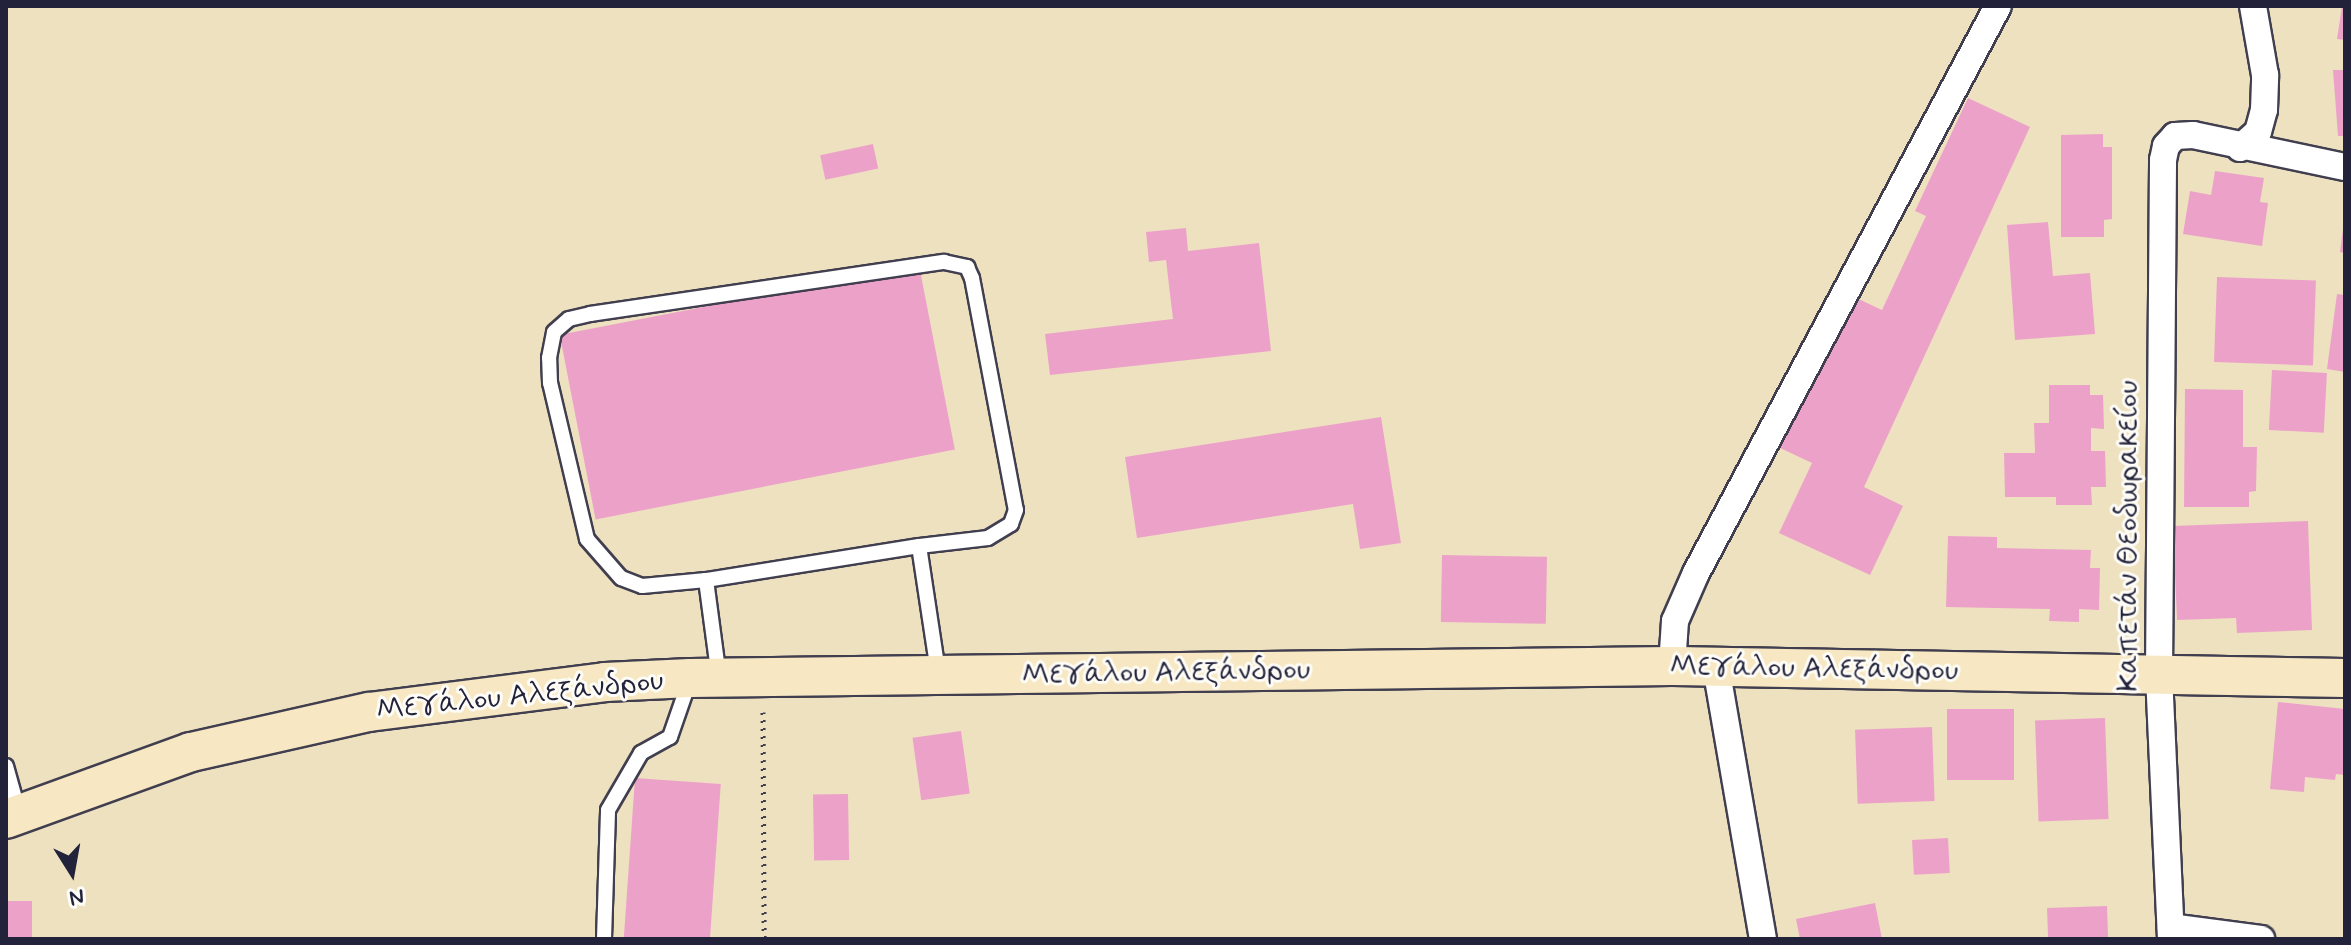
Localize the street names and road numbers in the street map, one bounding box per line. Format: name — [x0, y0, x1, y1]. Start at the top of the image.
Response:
street label: Καπετάν Θεοδωρακείου — [2111, 380, 2147, 692]
street label: Μεγάλου Αλεξάνδρου — [1669, 648, 1959, 690]
street label: Μεγάλου Αλεξάνδρου — [1021, 652, 1311, 694]
street label: Μεγάλου Αλεξάνδρου — [375, 663, 665, 729]

